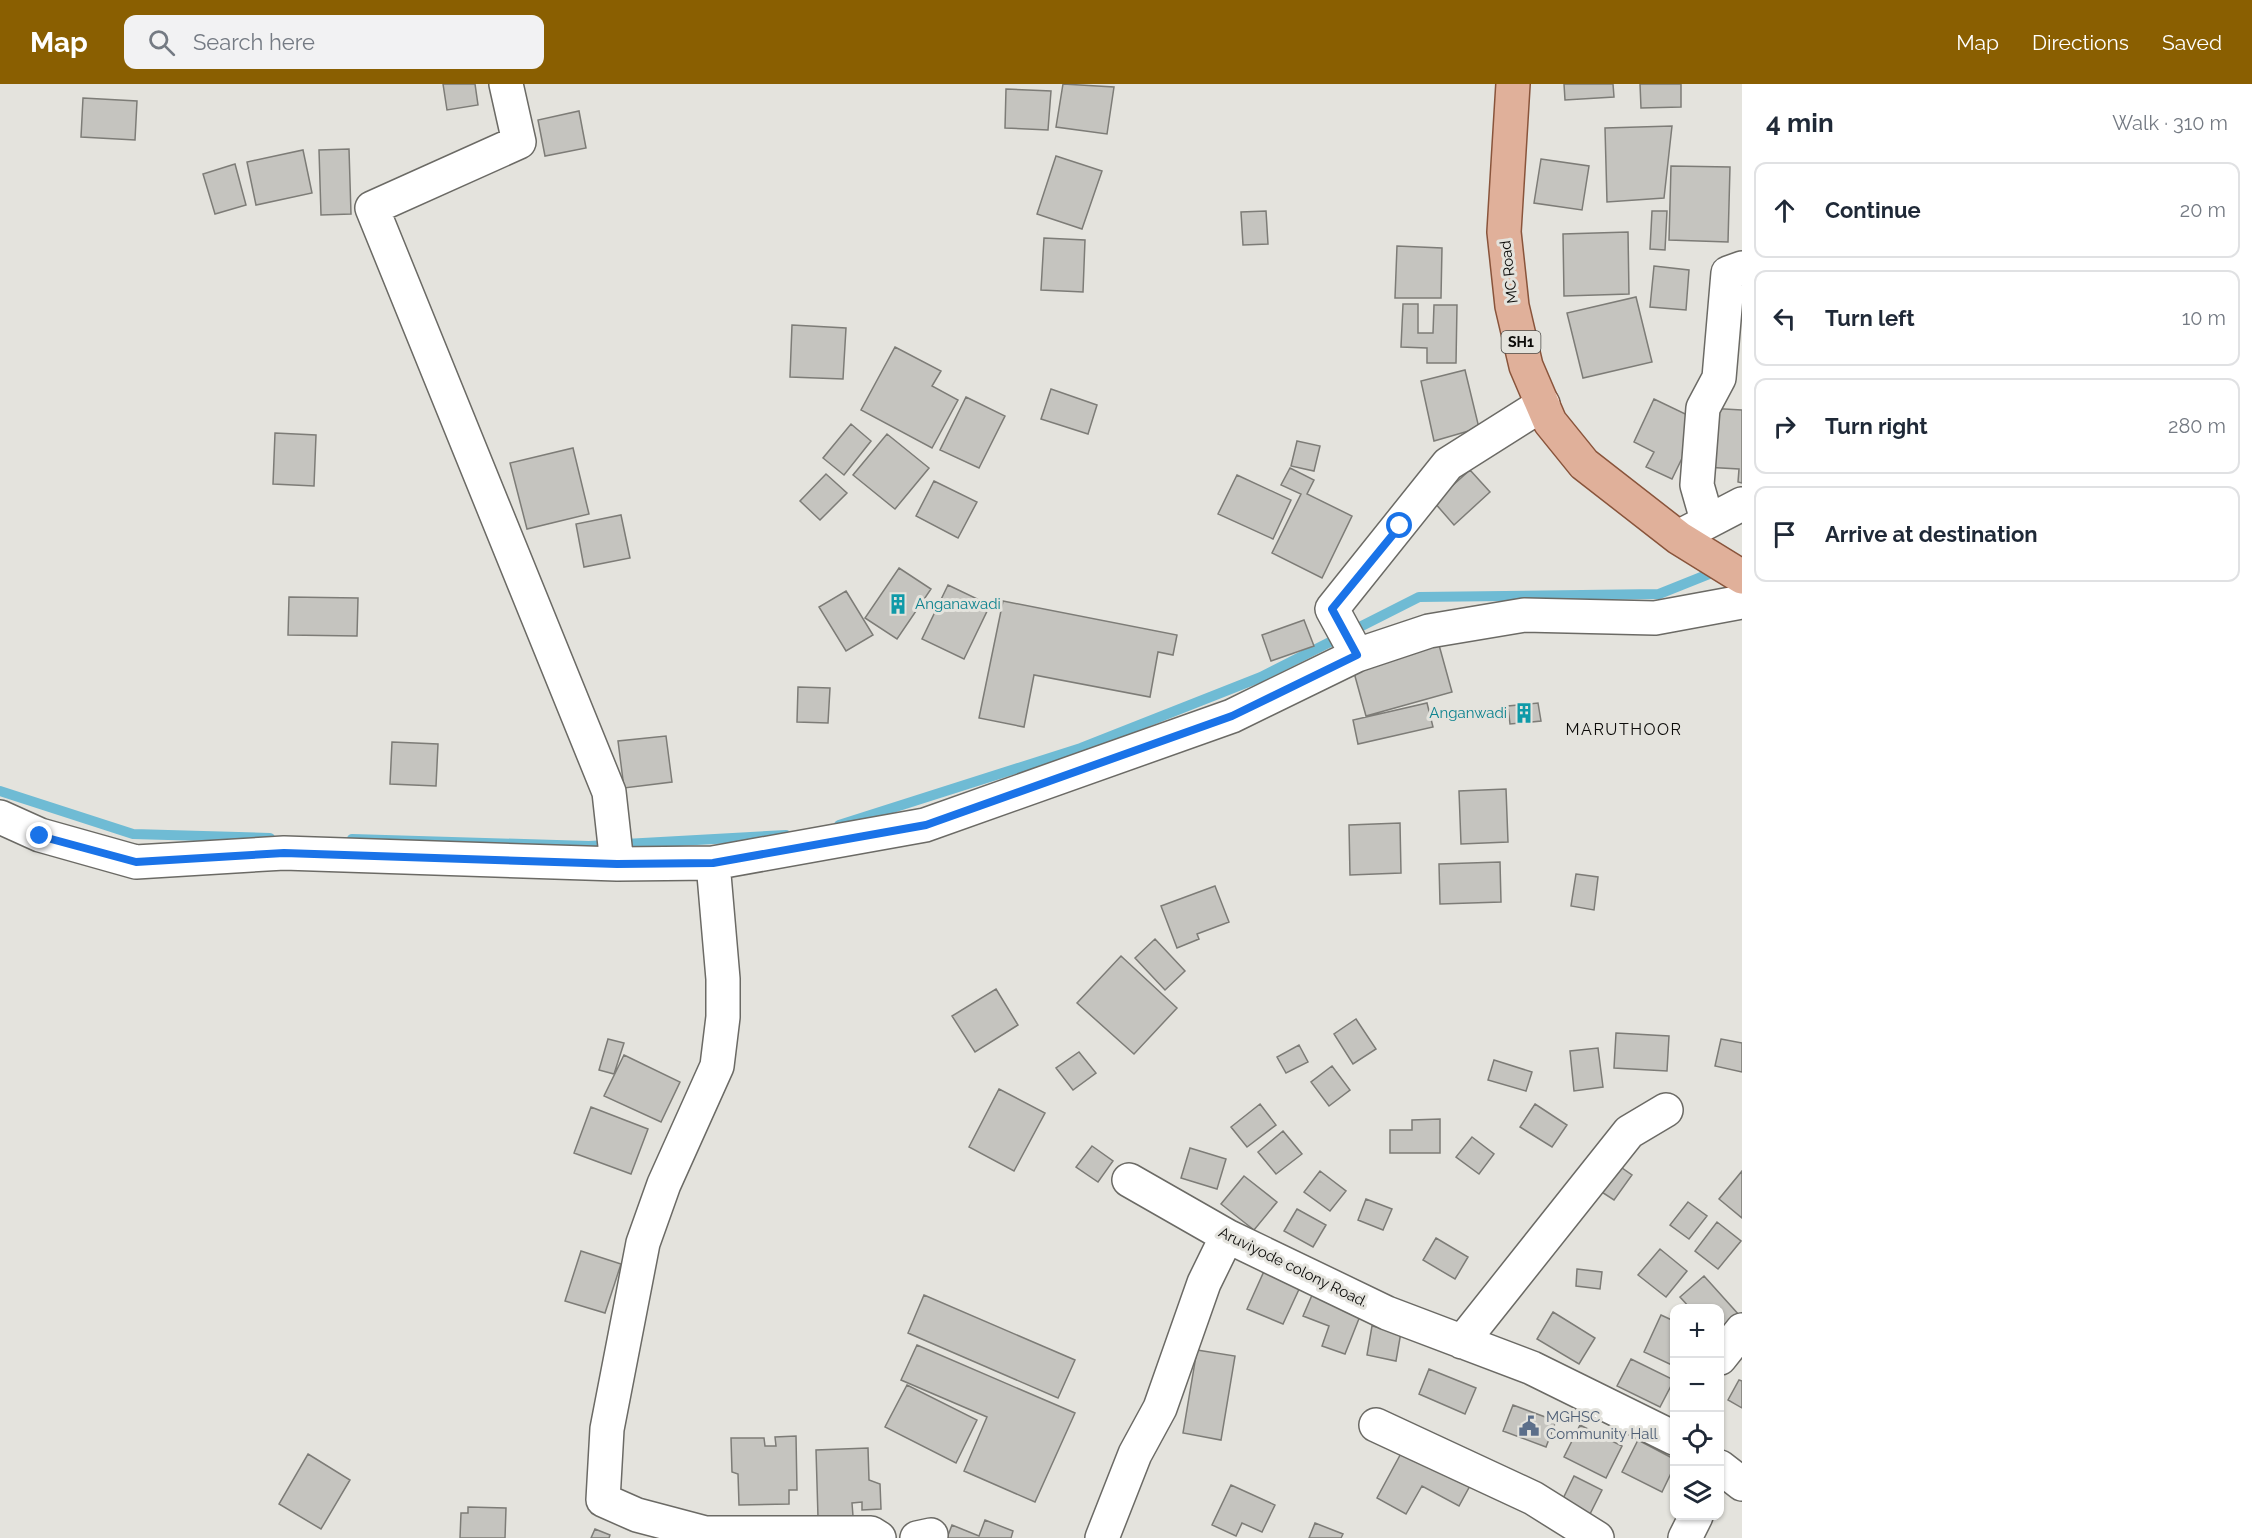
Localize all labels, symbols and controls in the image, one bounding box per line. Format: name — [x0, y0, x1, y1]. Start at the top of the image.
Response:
search box — [124, 15, 544, 69]
text: Map — [30, 26, 88, 59]
icon: search — [145, 26, 178, 59]
text: Search here — [193, 29, 315, 55]
text: Map — [1956, 30, 1999, 55]
text: Directions — [2032, 30, 2129, 55]
text: Saved — [2162, 30, 2222, 55]
text: 4 min — [1766, 108, 1834, 138]
text: Walk · 310 m — [2112, 111, 2228, 135]
icon: ahead — [1768, 194, 1801, 227]
text: Continue — [1825, 197, 1921, 223]
text: 20 m — [2180, 198, 2226, 222]
street label: MC Road — [1496, 240, 1522, 304]
icon: left — [1768, 302, 1801, 335]
text: Turn left — [1825, 305, 1915, 331]
text: 10 m — [2182, 306, 2226, 330]
road number: SH1 — [1502, 331, 1540, 353]
icon: right — [1768, 410, 1801, 443]
text: Turn right — [1825, 413, 1928, 439]
text: 280 m — [2168, 414, 2226, 438]
route start — [1386, 512, 1412, 538]
icon: arrive — [1768, 518, 1801, 551]
text: Arrive at destination — [1825, 521, 2038, 547]
building icon: Anganawadi — [886, 592, 910, 616]
place label: Anganawadi — [915, 595, 1001, 613]
building icon: Anganwadi — [1512, 701, 1536, 725]
place label: Anganwadi — [1429, 704, 1507, 722]
district label: MARUTHOOR — [1566, 720, 1682, 739]
route end — [26, 822, 52, 848]
street label: Aruviyode colony Road. — [1216, 1223, 1370, 1311]
map controls — [1670, 1304, 1724, 1520]
button: + — [1670, 1304, 1724, 1358]
button: − — [1670, 1358, 1724, 1412]
place label: MGHSC Community Hall — [1546, 1408, 1659, 1443]
button: locate — [1670, 1412, 1724, 1466]
public building icon: MGHSC Community Hall — [1517, 1414, 1541, 1438]
button: layers — [1670, 1466, 1724, 1520]

